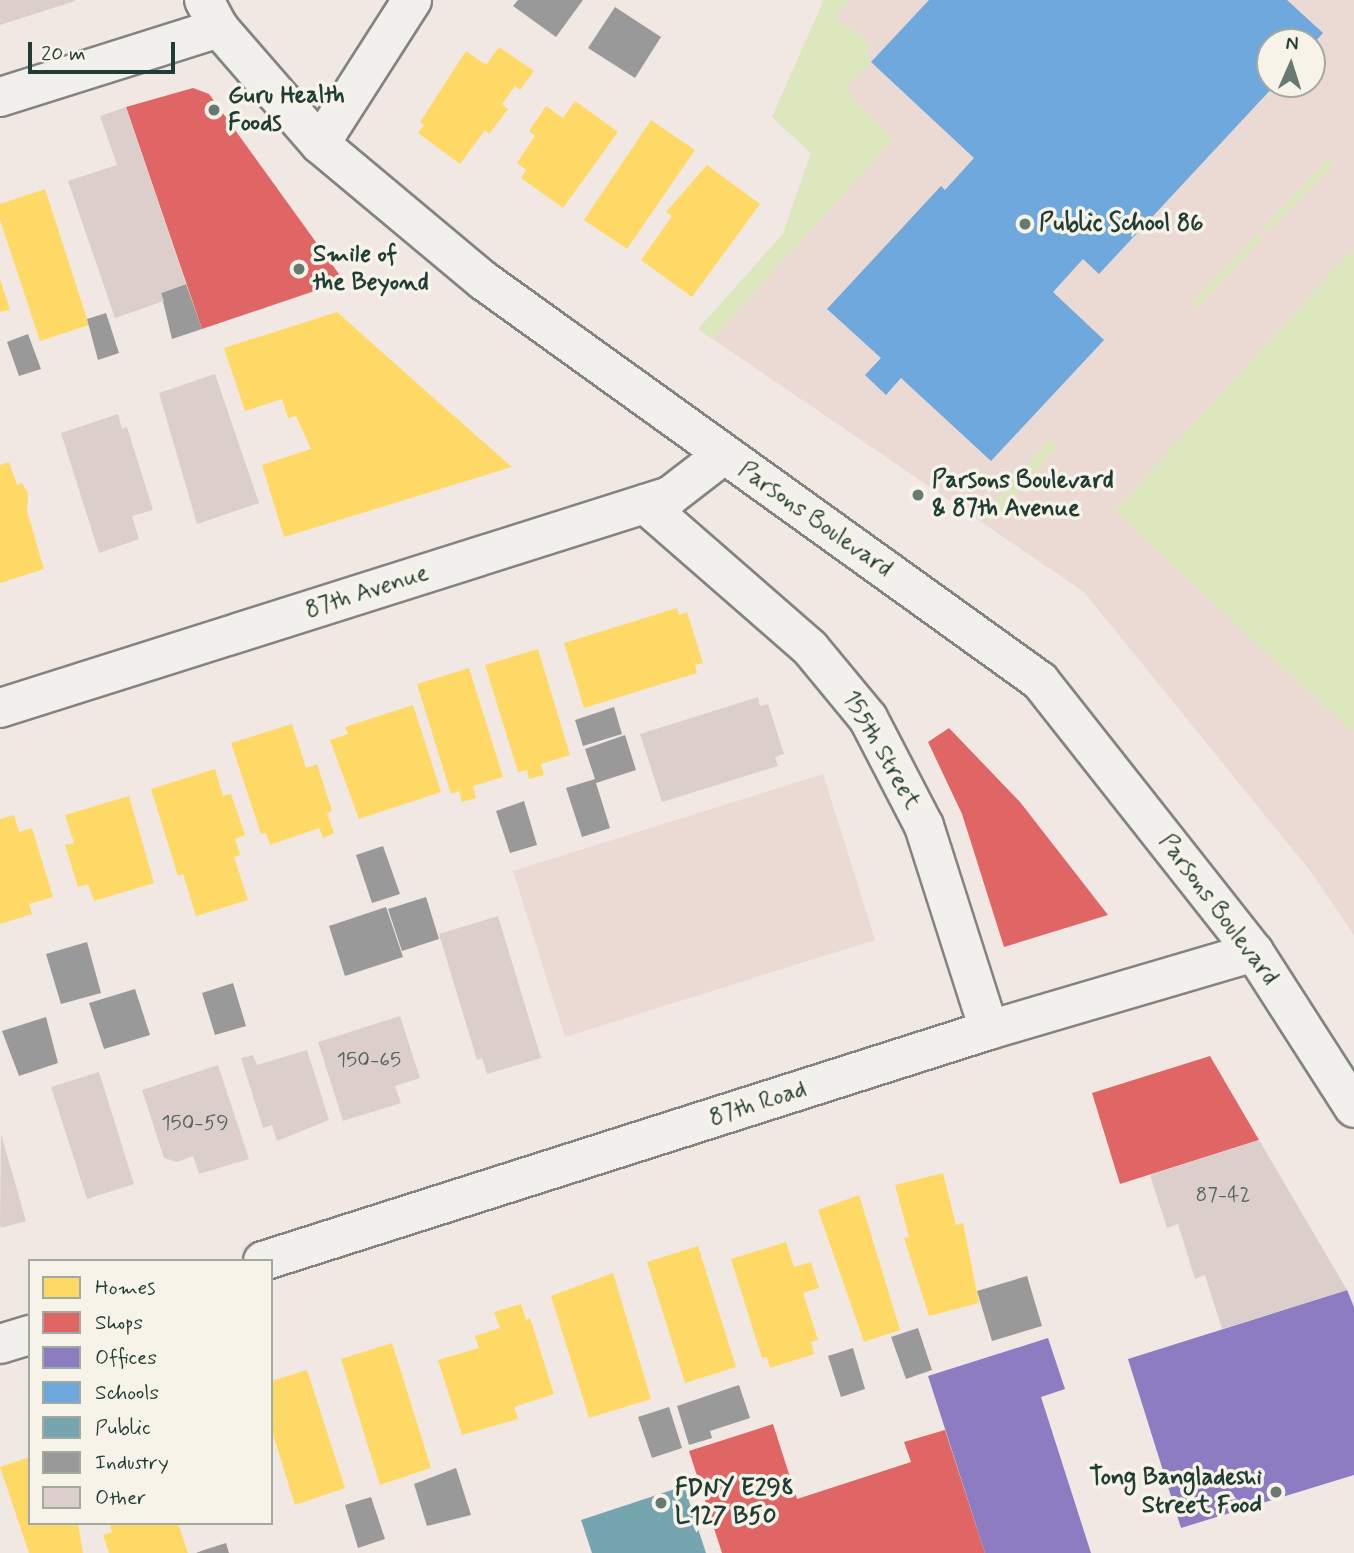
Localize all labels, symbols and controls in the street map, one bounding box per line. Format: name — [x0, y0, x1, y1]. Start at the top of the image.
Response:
scale bar — [32, 28, 178, 72]
north arrow — [1256, 28, 1326, 98]
text: N — [1285, 31, 1299, 56]
text: 20 m — [41, 40, 86, 68]
place label: Guru Health Foods — [228, 82, 344, 138]
marker: Guru Health Foods — [206, 102, 222, 118]
place label: Public School 86 — [1039, 210, 1205, 238]
marker: Public School 86 — [1017, 216, 1033, 232]
place label: Smile of the Beyond — [313, 241, 430, 297]
marker: Smile of the Beyond — [291, 261, 307, 277]
street label: Parsons Boulevard — [733, 457, 897, 583]
place label: Parsons Boulevard & 87th Avenue — [932, 467, 1112, 523]
marker: Parsons Boulevard & 87th Avenue — [910, 487, 926, 503]
street label: 87th Avenue — [302, 559, 432, 625]
street label: 155th Street — [835, 686, 927, 814]
street label: Parsons Boulevard — [1152, 830, 1284, 990]
house number: 150-65 — [337, 1047, 401, 1073]
street label: 87th Road — [706, 1075, 810, 1133]
house number: 150-59 — [161, 1110, 229, 1136]
house number: 87-42 — [1195, 1182, 1251, 1208]
legend — [28, 1259, 273, 1525]
text: Homes — [95, 1274, 155, 1302]
text: Shops — [95, 1309, 143, 1337]
text: Offices — [95, 1344, 157, 1372]
text: Schools — [95, 1379, 159, 1407]
text: Public — [95, 1414, 151, 1442]
text: Industry — [95, 1449, 169, 1477]
place label: Tong Bangladeshi Street Food — [1089, 1464, 1262, 1520]
place label: FDNY E298 L127 B50 — [675, 1475, 794, 1531]
text: Other — [95, 1484, 146, 1512]
marker: Tong Bangladeshi Street Food — [1268, 1484, 1284, 1500]
marker: FDNY E298 L127 B50 — [653, 1495, 669, 1511]

